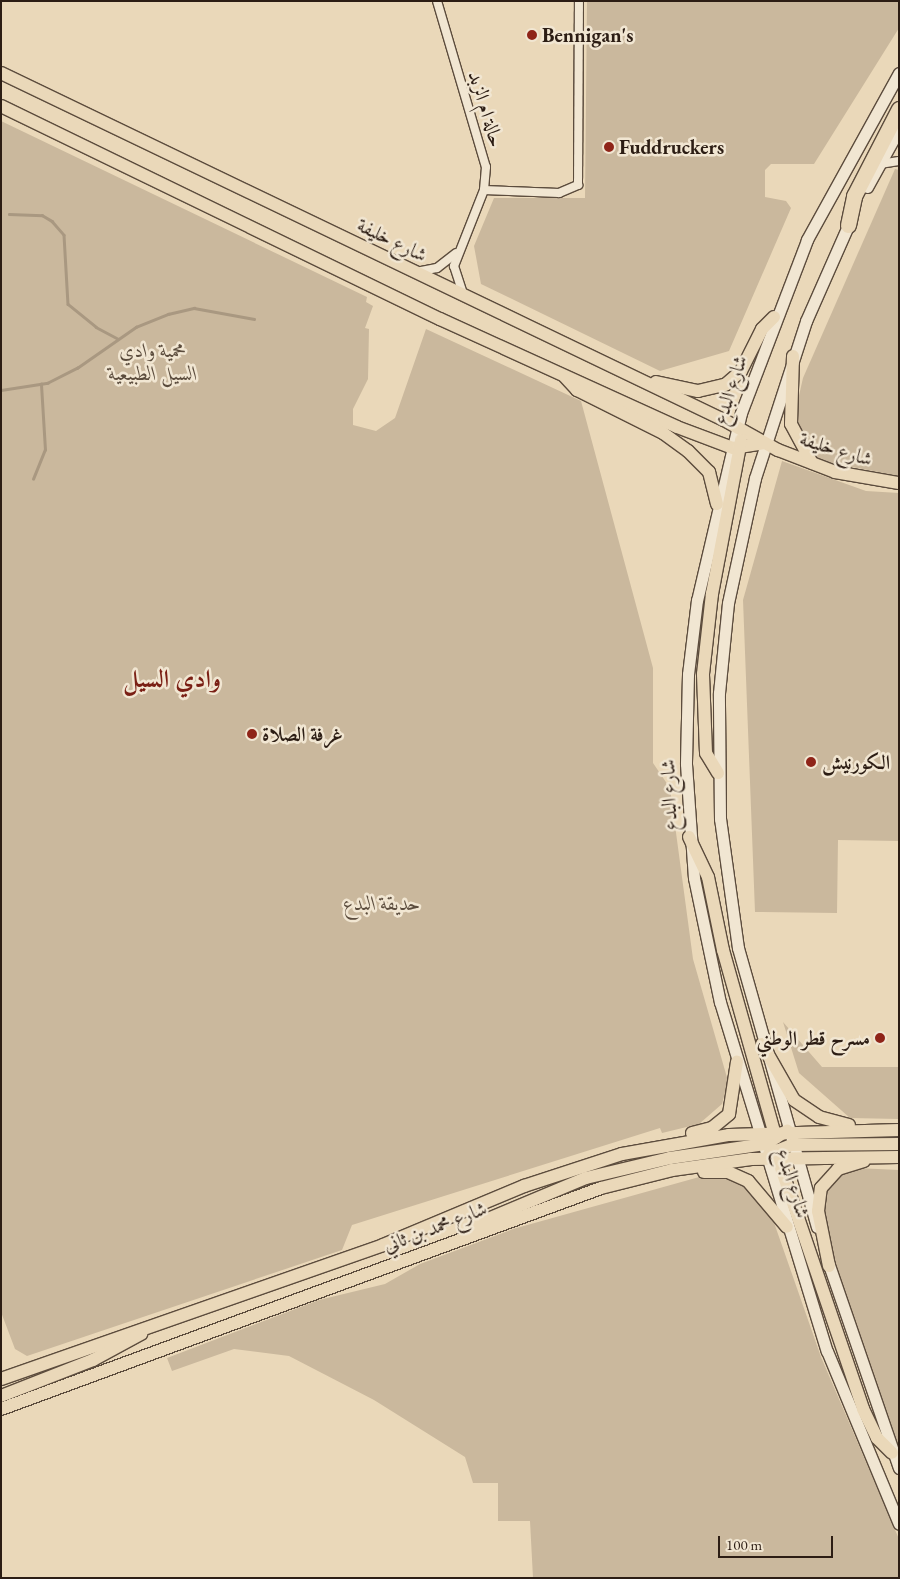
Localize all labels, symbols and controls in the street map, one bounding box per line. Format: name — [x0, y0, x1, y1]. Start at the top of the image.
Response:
place label: Bennigan's — [542, 23, 633, 47]
marker: Bennigan's — [526, 29, 538, 41]
street label: حالة ام الزبد — [463, 68, 509, 150]
place label: Fuddruckers — [619, 135, 724, 159]
marker: Fuddruckers — [603, 141, 615, 153]
street label: شارع خليفة — [353, 213, 431, 267]
park label: محمية وادي السيل الطبيعية — [108, 339, 198, 386]
street label: شارع البدع — [708, 352, 752, 428]
street label: شارع خليفة — [797, 427, 875, 471]
district label: وادي السيل — [123, 663, 221, 693]
place label: غرفة الصلاة — [262, 722, 343, 746]
marker: غرفة الصلاة — [246, 728, 258, 740]
place label: الكورنيش — [822, 750, 890, 774]
marker: الكورنيش — [804, 755, 818, 769]
street label: شارع البدع — [656, 759, 682, 831]
park label: حديقة البدع — [343, 891, 421, 915]
place label: مسرح قطر الوطني — [756, 1026, 870, 1050]
marker: مسرح قطر الوطني — [874, 1032, 886, 1044]
street label: شارع البدع — [771, 1145, 815, 1221]
street label: شارع محمد بن ثاني — [380, 1196, 490, 1258]
scale bar — [720, 1526, 835, 1558]
text: 100 m — [726, 1535, 762, 1554]

